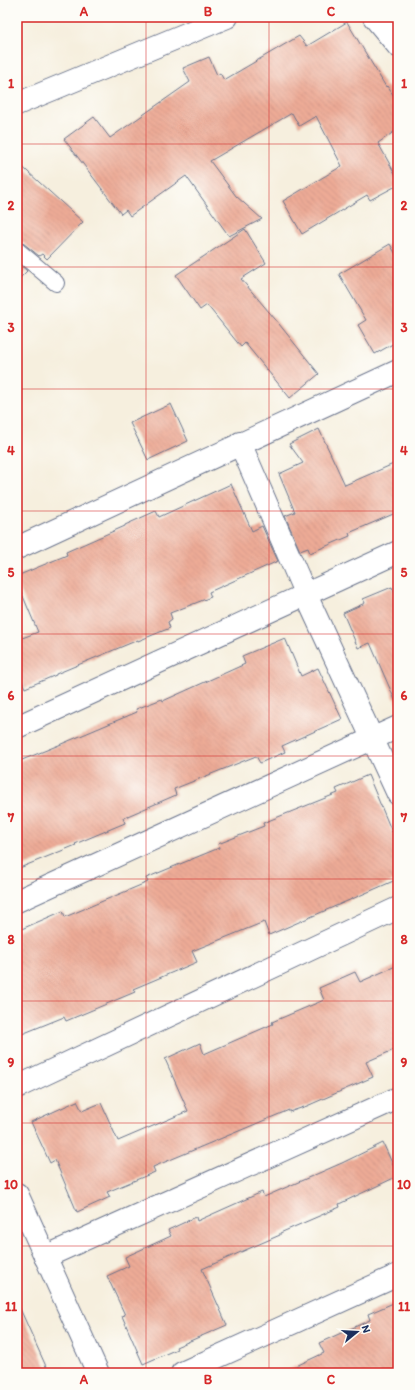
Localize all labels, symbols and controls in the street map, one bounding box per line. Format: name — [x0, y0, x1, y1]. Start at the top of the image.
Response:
text: A — [79, 4, 89, 19]
text: B — [204, 4, 213, 19]
text: C — [327, 4, 336, 19]
text: 1 — [8, 76, 14, 91]
text: 1 — [401, 76, 407, 91]
text: 2 — [8, 198, 15, 213]
text: 2 — [401, 198, 408, 213]
text: 3 — [7, 320, 15, 335]
text: 3 — [400, 320, 408, 335]
text: 4 — [7, 443, 15, 458]
text: 4 — [400, 443, 408, 458]
text: 5 — [8, 565, 15, 580]
text: 5 — [401, 565, 408, 580]
text: 6 — [8, 688, 15, 703]
text: 6 — [401, 688, 408, 703]
text: 7 — [7, 810, 15, 825]
text: 7 — [400, 810, 408, 825]
text: 8 — [7, 932, 15, 947]
text: 8 — [400, 932, 408, 947]
text: 9 — [8, 1055, 15, 1070]
text: 9 — [401, 1055, 408, 1070]
text: 10 — [4, 1177, 18, 1192]
text: 10 — [397, 1177, 411, 1192]
text: 11 — [5, 1299, 17, 1314]
text: 11 — [398, 1299, 410, 1314]
north arrow — [337, 1312, 377, 1352]
text: N — [359, 1324, 373, 1335]
text: A — [79, 1372, 89, 1387]
text: B — [204, 1372, 213, 1387]
text: C — [327, 1372, 336, 1387]

